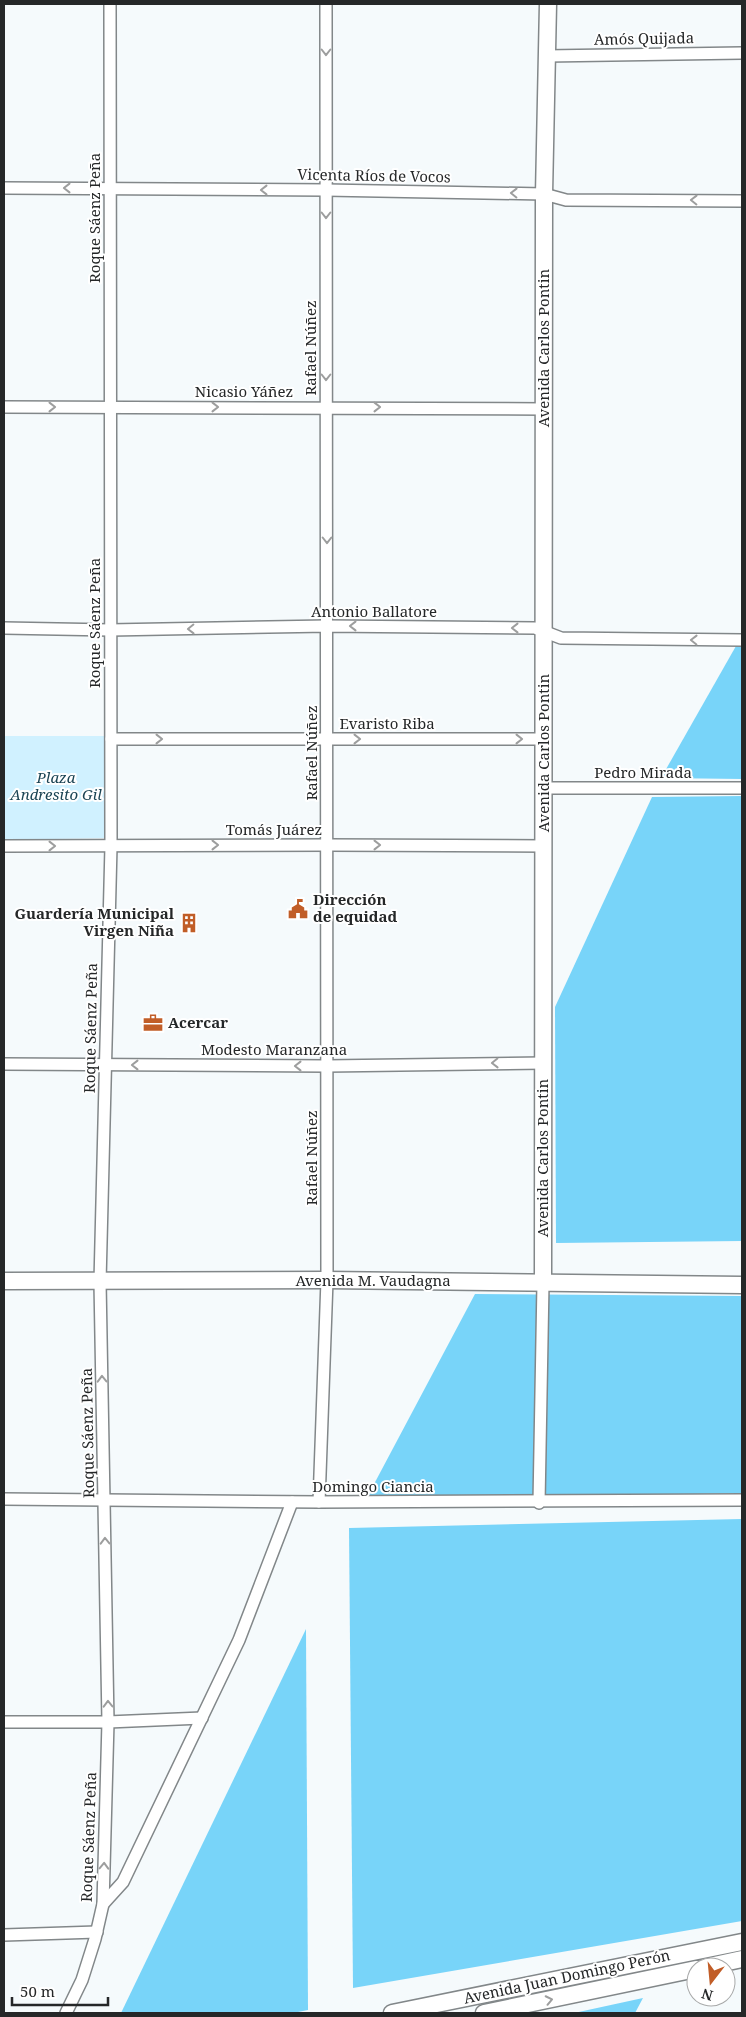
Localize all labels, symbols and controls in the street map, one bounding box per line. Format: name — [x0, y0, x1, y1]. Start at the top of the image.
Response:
street label: Amós Quijada — [594, 27, 694, 49]
one-way arrow — [321, 49, 331, 57]
street label: Roque Sáenz Peña — [84, 153, 104, 283]
street label: Vicenta Ríos de Vocos — [297, 164, 451, 186]
one-way arrow — [63, 183, 71, 194]
one-way arrow — [260, 184, 268, 195]
one-way arrow — [510, 188, 518, 198]
one-way arrow — [689, 195, 697, 205]
one-way arrow — [321, 212, 331, 219]
street label: Avenida Carlos Pontin — [533, 269, 553, 427]
street label: Rafael Núñez — [300, 300, 320, 396]
one-way arrow — [321, 374, 331, 382]
street label: Nicasio Yáñez — [195, 381, 293, 401]
one-way arrow — [49, 402, 57, 412]
one-way arrow — [212, 402, 219, 412]
one-way arrow — [374, 402, 382, 412]
one-way arrow — [322, 536, 332, 544]
street label: Roque Sáenz Peña — [84, 558, 104, 688]
street label: Antonio Ballatore — [311, 601, 437, 621]
one-way arrow — [349, 621, 356, 631]
one-way arrow — [511, 623, 519, 633]
one-way arrow — [186, 624, 194, 634]
one-way arrow — [689, 635, 697, 645]
street label: Avenida Carlos Pontin — [533, 674, 553, 832]
street label: Rafael Núñez — [301, 705, 321, 801]
street label: Evaristo Riba — [339, 713, 435, 733]
one-way arrow — [156, 734, 164, 744]
one-way arrow — [354, 734, 361, 744]
one-way arrow — [516, 734, 524, 744]
street label: Pedro Mirada — [594, 762, 692, 782]
park label: Plaza Andresito Gil — [9, 767, 102, 804]
street label: Tomás Juárez — [226, 819, 322, 839]
one-way arrow — [212, 840, 219, 850]
one-way arrow — [374, 840, 382, 850]
one-way arrow — [49, 841, 57, 851]
place label: Dirección de equidad — [313, 889, 398, 926]
public building icon: Dirección de equidad — [287, 898, 309, 920]
place label: Guardería Municipal Virgen Niña — [15, 903, 175, 940]
building icon: Guardería Municipal Virgen Niña — [178, 912, 200, 934]
street label: Roque Sáenz Peña — [79, 963, 101, 1093]
office icon: Acercar — [142, 1012, 164, 1034]
place label: Acercar — [168, 1012, 228, 1032]
street label: Modesto Maranzana — [201, 1039, 347, 1059]
one-way arrow — [491, 1058, 499, 1069]
one-way arrow — [131, 1060, 138, 1070]
one-way arrow — [293, 1061, 301, 1071]
street label: Avenida Carlos Pontin — [532, 1079, 552, 1237]
street label: Rafael Núñez — [301, 1110, 321, 1206]
street label: Avenida M. Vaudagna — [295, 1270, 451, 1290]
street label: Roque Sáenz Peña — [76, 1368, 98, 1498]
one-way arrow — [97, 1374, 107, 1382]
street label: Domingo Ciancia — [312, 1476, 434, 1496]
one-way arrow — [100, 1537, 110, 1544]
one-way arrow — [103, 1699, 113, 1707]
street label: Roque Sáenz Peña — [76, 1772, 100, 1902]
one-way arrow — [99, 1862, 109, 1870]
street label: Avenida Juan Domingo Perón — [462, 1944, 672, 2008]
north arrow — [686, 1957, 736, 2007]
scale bar — [12, 1974, 109, 2006]
text: 50 m — [20, 1981, 55, 2001]
text: N — [699, 1984, 715, 2006]
one-way arrow — [545, 1995, 553, 2005]

